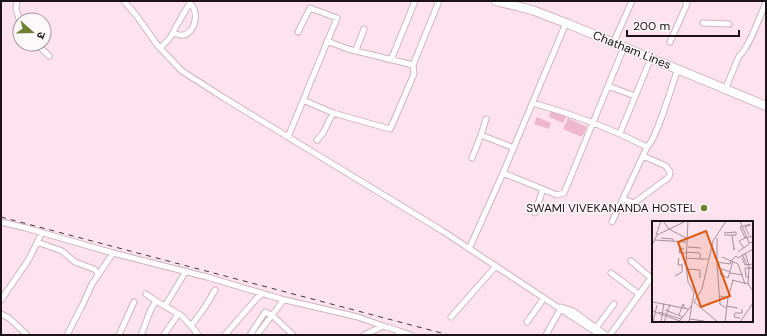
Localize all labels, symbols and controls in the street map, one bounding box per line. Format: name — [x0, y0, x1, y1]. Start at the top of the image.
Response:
north arrow — [12, 12, 52, 52]
scale bar — [627, 12, 739, 38]
text: 200 m — [633, 18, 670, 34]
street label: Chatham Lines — [591, 27, 673, 73]
text: उ — [34, 30, 49, 41]
place label: SWAMI VIVEKANANDA HOSTEL — [526, 200, 696, 216]
marker: SWAMI VIVEKANANDA HOSTEL — [699, 203, 709, 213]
inset map — [652, 221, 753, 322]

